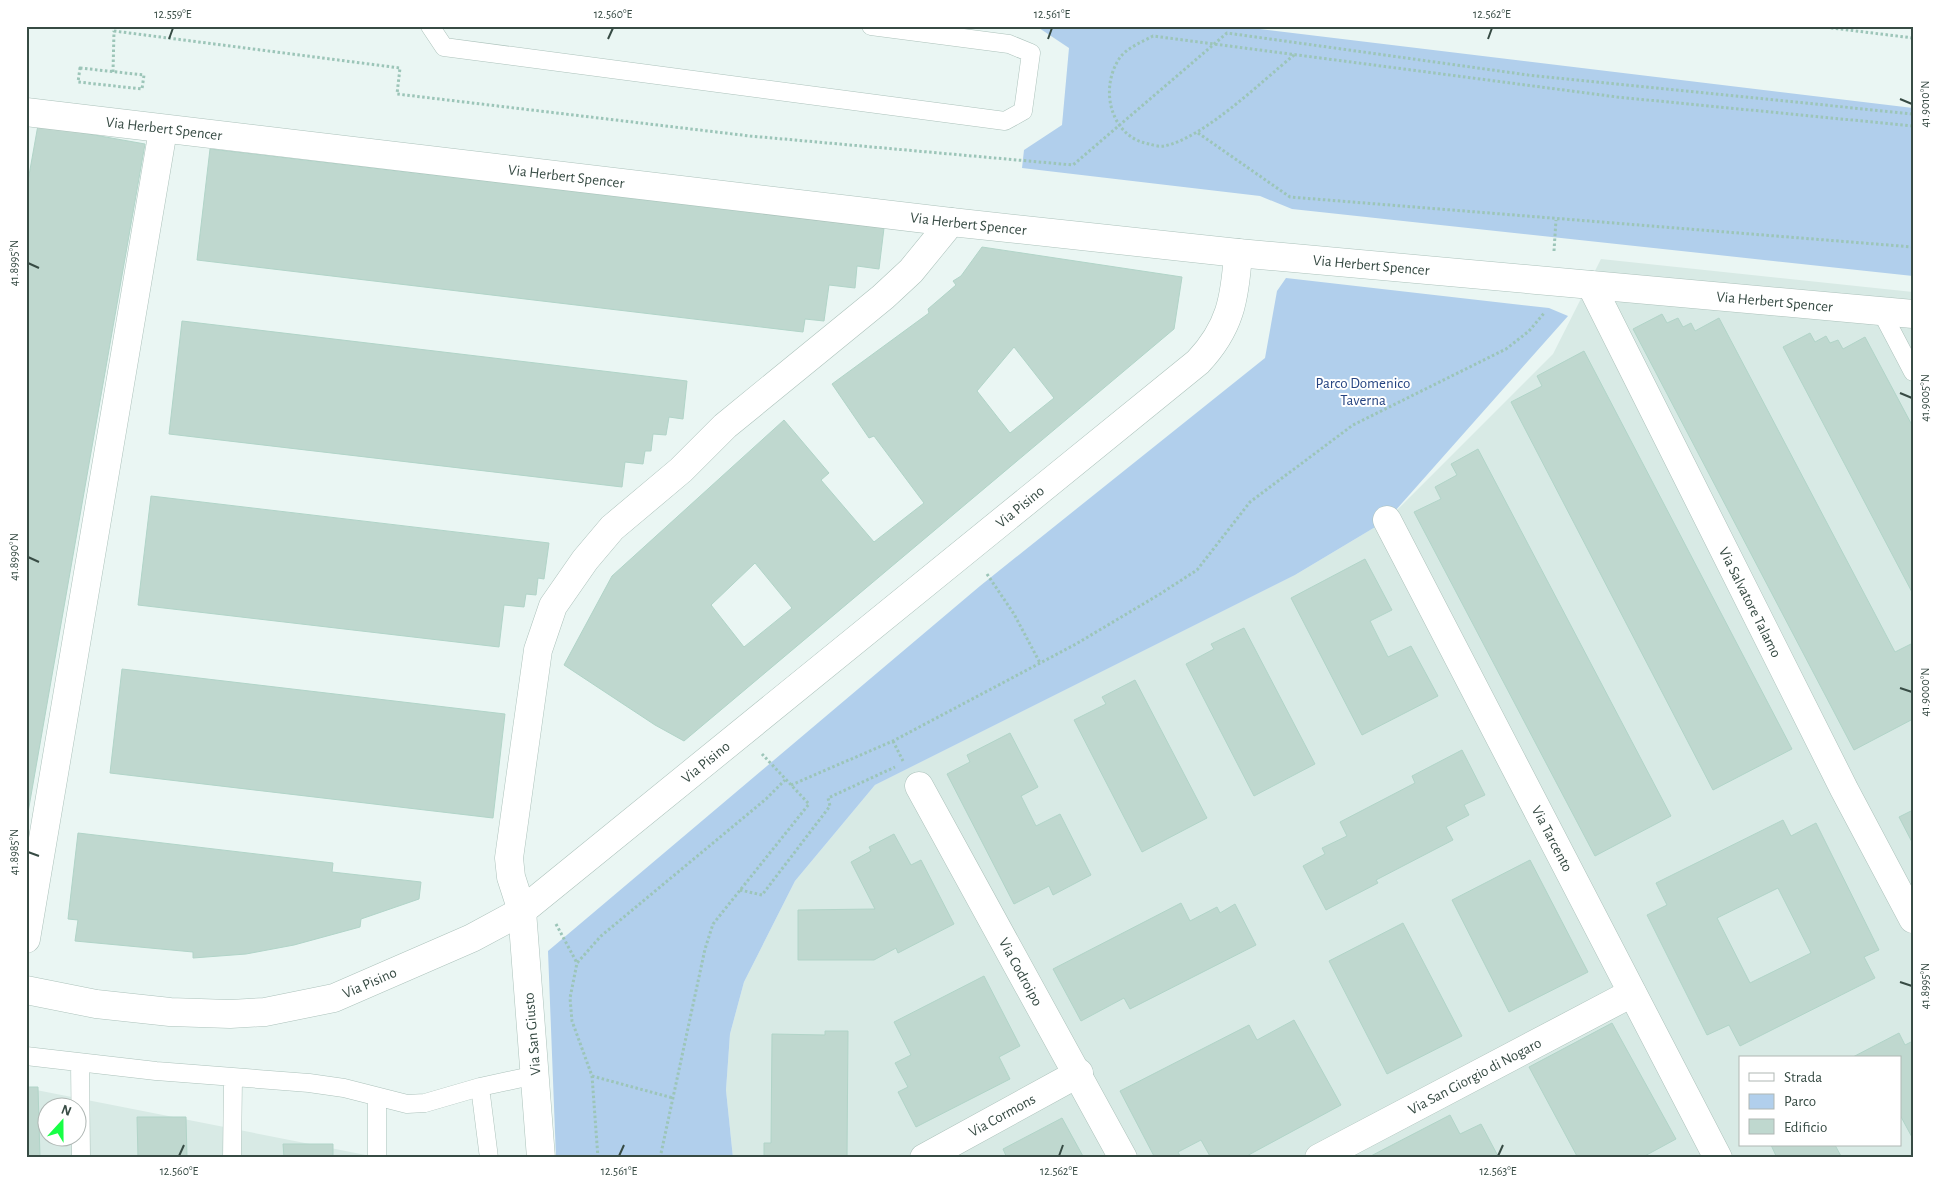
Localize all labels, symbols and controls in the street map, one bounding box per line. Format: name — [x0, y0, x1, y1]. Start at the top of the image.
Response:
text: 12.559°E — [154, 8, 192, 20]
text: 12.560°E — [594, 8, 633, 20]
text: 12.561°E — [1034, 8, 1070, 20]
text: 12.562°E — [1473, 8, 1511, 20]
text: 41.9010°N — [1919, 81, 1931, 127]
street label: Via Herbert Spencer — [105, 115, 223, 143]
street label: Via Herbert Spencer — [507, 162, 625, 191]
street label: Via Herbert Spencer — [909, 210, 1027, 238]
text: 41.8995°N — [8, 240, 20, 286]
street label: Via Herbert Spencer — [1312, 253, 1430, 278]
street label: Via Herbert Spencer — [1716, 289, 1834, 315]
text: 41.9005°N — [1919, 374, 1931, 422]
park label: Parco Domenico Taverna — [1316, 376, 1410, 408]
street label: Via Pisino — [993, 483, 1047, 531]
text: 41.8990°N — [8, 533, 20, 581]
street label: Via Salvatore Talamo — [1716, 545, 1784, 660]
text: 41.9000°N — [1919, 667, 1931, 717]
street label: Via Pisino — [679, 738, 733, 786]
street label: Via Tarcento — [1529, 804, 1575, 874]
text: 41.8985°N — [8, 829, 20, 875]
street label: Via Codroipo — [996, 936, 1045, 1009]
text: 41.8995°N — [1919, 963, 1931, 1009]
street label: Via Pisino — [340, 965, 399, 1001]
street label: Via San Giusto — [521, 992, 544, 1076]
street label: Via San Giorgio di Nogaro — [1406, 1035, 1544, 1118]
legend — [1739, 1056, 1902, 1146]
text: Strada — [1784, 1070, 1822, 1085]
street label: Via Cormons — [966, 1091, 1038, 1140]
text: Parco — [1784, 1094, 1816, 1109]
north arrow — [38, 1096, 88, 1146]
text: N — [59, 1103, 73, 1119]
text: Edificio — [1784, 1120, 1827, 1135]
text: 12.560°E — [160, 1165, 199, 1177]
text: 12.561°E — [601, 1165, 637, 1177]
text: 12.562°E — [1040, 1165, 1078, 1177]
text: 12.563°E — [1479, 1165, 1517, 1177]

